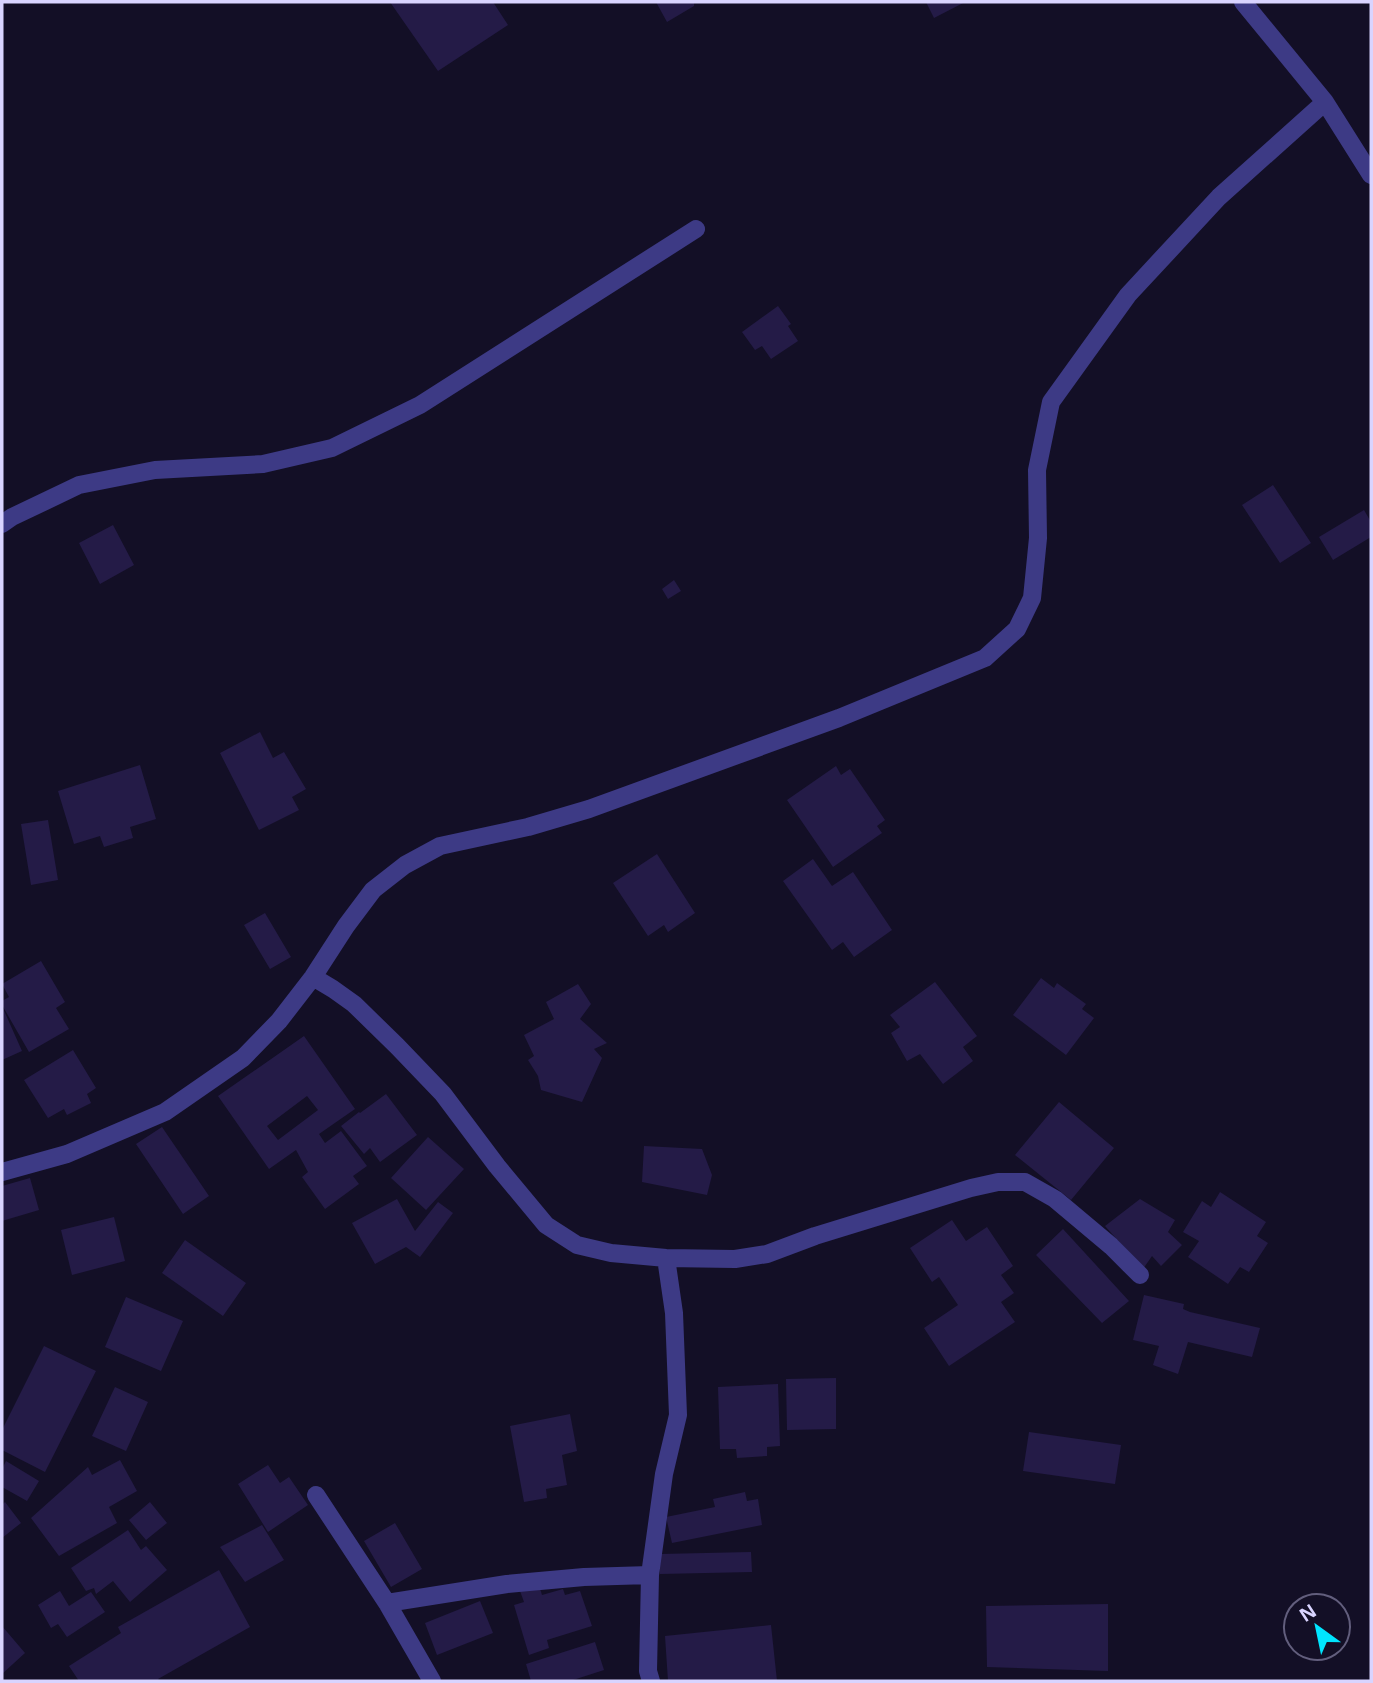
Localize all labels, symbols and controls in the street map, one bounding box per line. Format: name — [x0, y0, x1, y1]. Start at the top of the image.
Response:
north arrow — [1282, 1592, 1352, 1662]
text: N — [1294, 1598, 1321, 1628]

